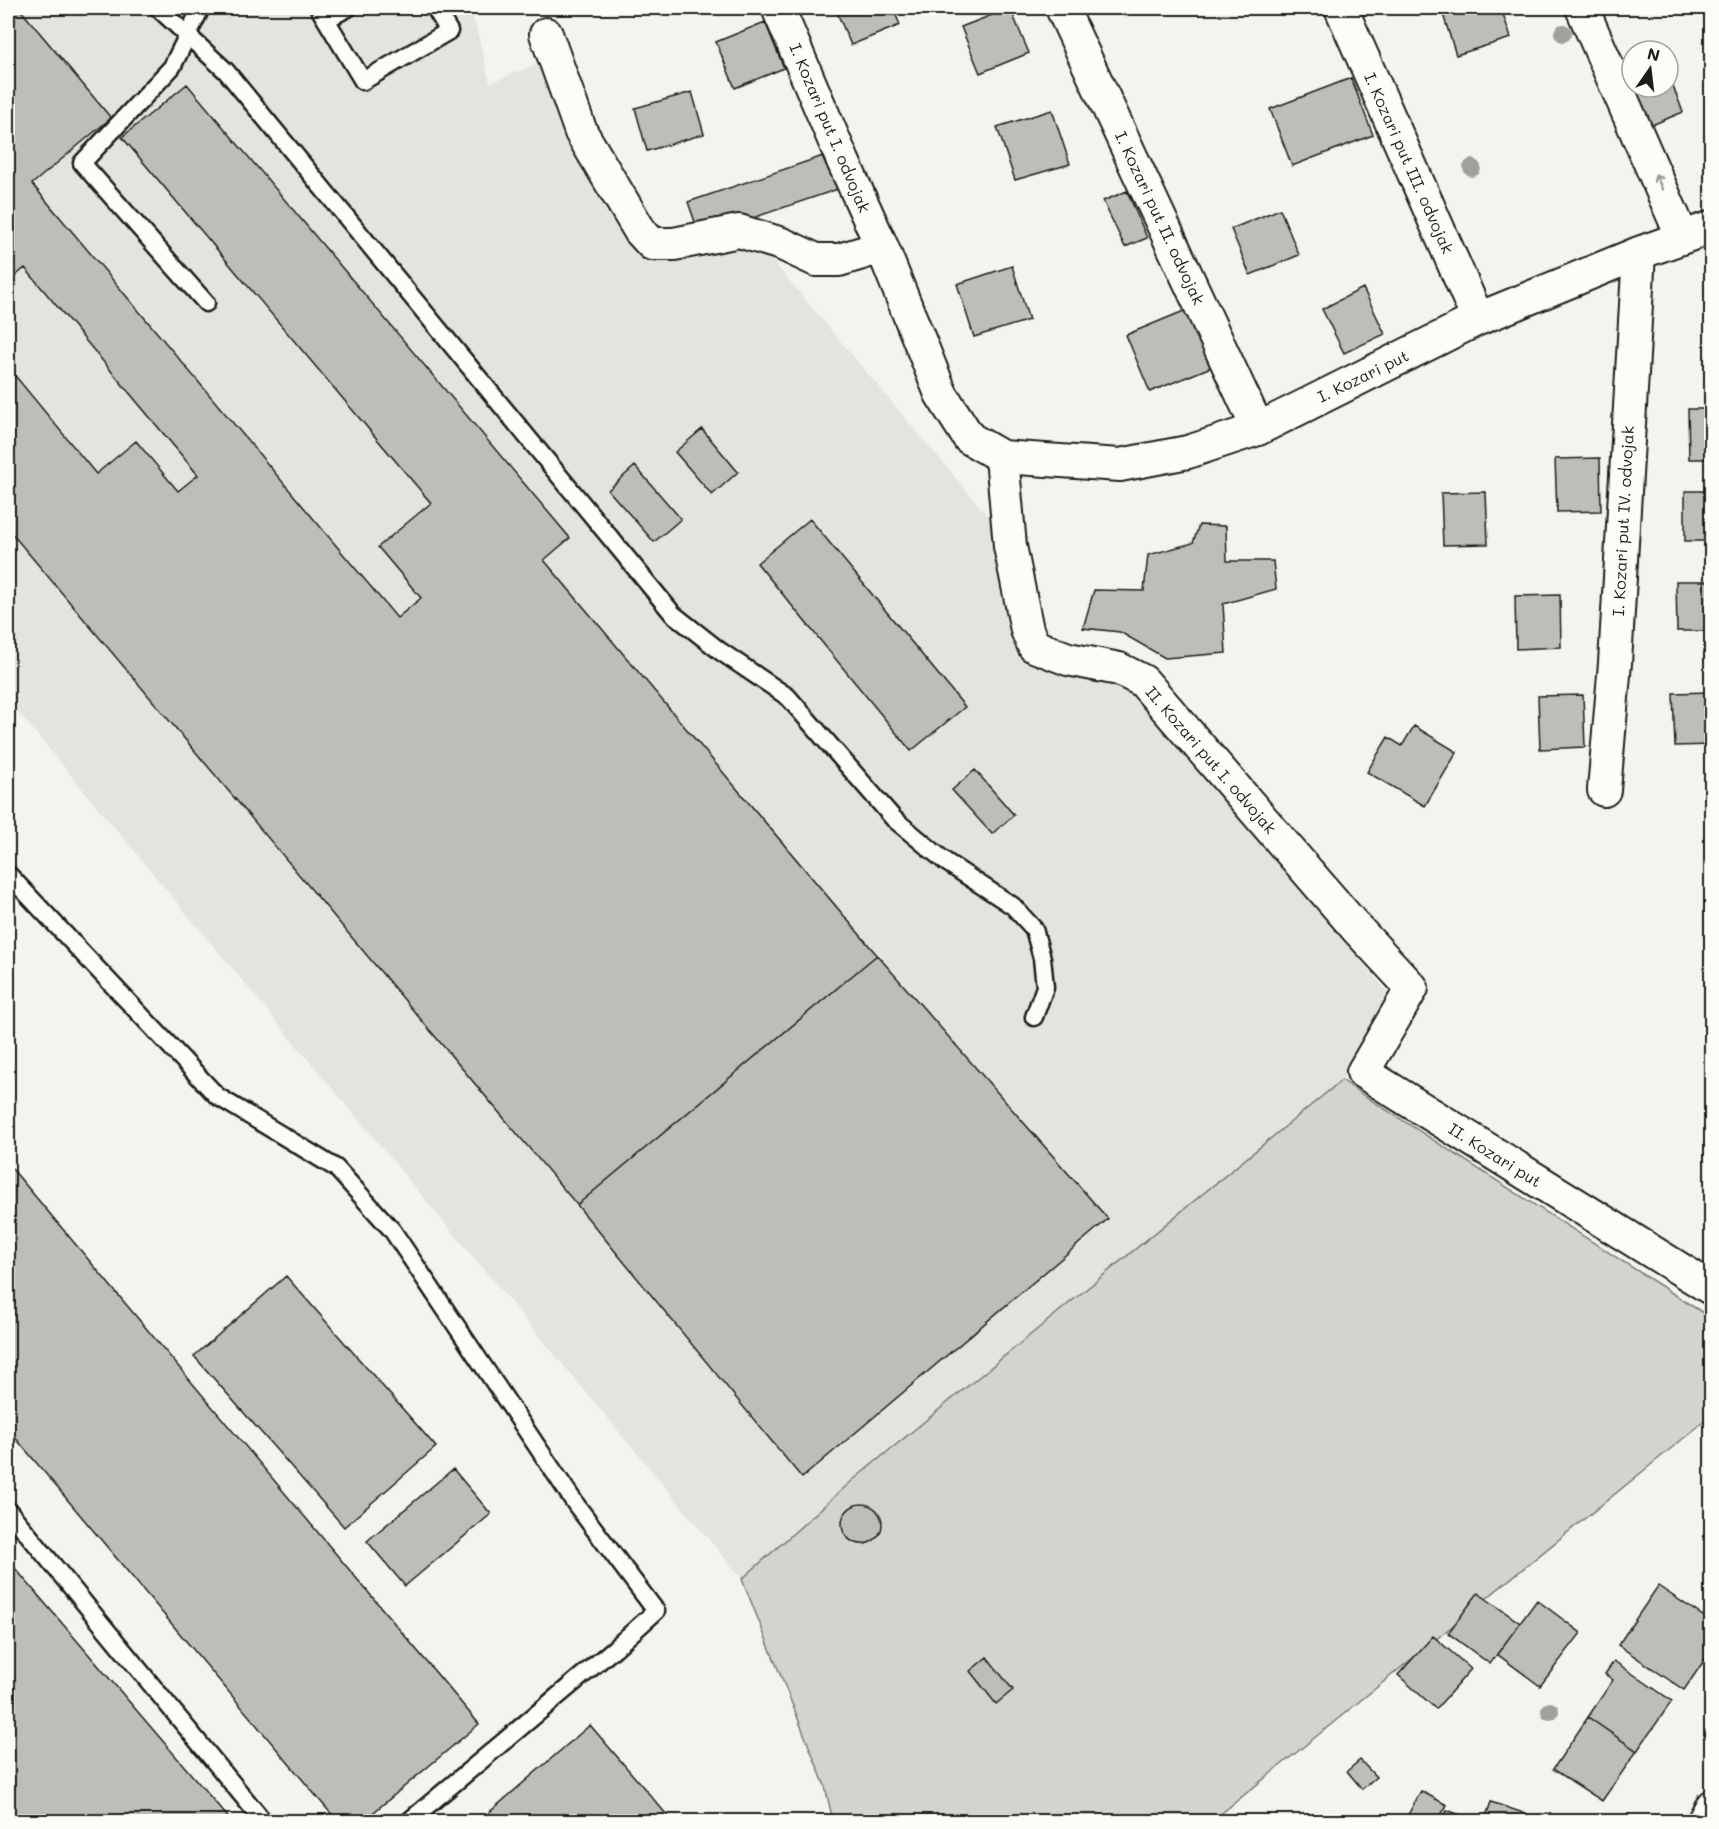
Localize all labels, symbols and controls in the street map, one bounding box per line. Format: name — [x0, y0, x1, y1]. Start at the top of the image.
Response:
north arrow — [1620, 39, 1680, 99]
street label: I. Kozari put I. odvojak — [785, 40, 876, 216]
text: N — [1645, 42, 1662, 66]
street label: I. Kozari put III. odvojak — [1360, 69, 1459, 257]
street label: I. Kozari put II. odvojak — [1111, 128, 1210, 308]
one-way arrow — [1653, 174, 1664, 192]
street label: I. Kozari put — [1314, 344, 1412, 407]
street label: I. Kozari put IV. odvojak — [1607, 425, 1638, 617]
street label: II. Kozari put I. odvojak — [1141, 681, 1281, 838]
street label: II. Kozari put — [1445, 1118, 1546, 1191]

